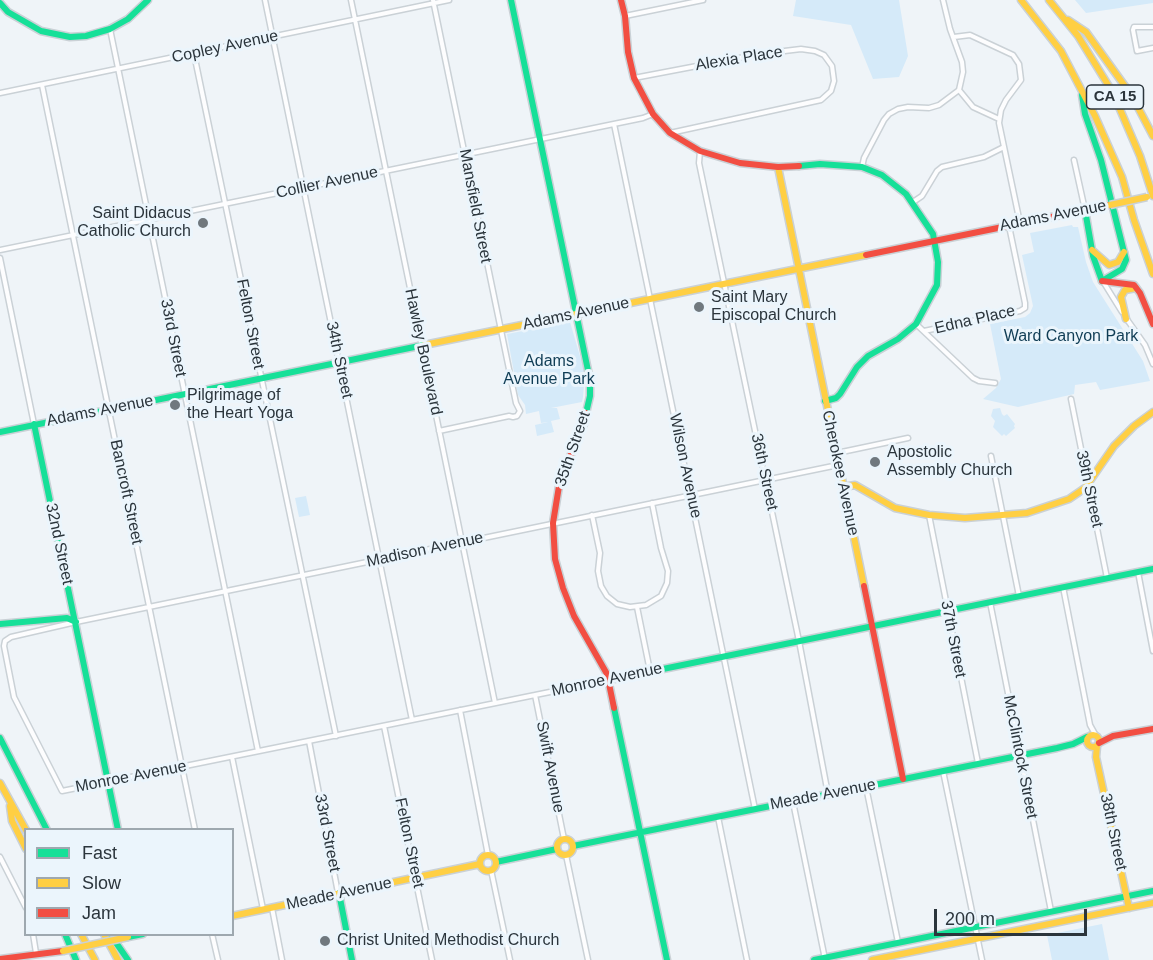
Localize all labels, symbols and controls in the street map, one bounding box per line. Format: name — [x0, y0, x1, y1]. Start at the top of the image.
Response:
street label: Copley Avenue — [170, 26, 280, 68]
street label: Alexia Place — [694, 43, 784, 75]
road number: CA 15 — [1086, 85, 1144, 109]
street label: Mansfield Street — [455, 147, 495, 265]
street label: Collier Avenue — [274, 163, 380, 203]
street label: Adams Avenue — [998, 196, 1108, 236]
place label: Saint Didacus Catholic Church — [77, 204, 191, 242]
marker: Saint Didacus Catholic Church — [196, 216, 210, 230]
street label: Felton Street — [232, 277, 268, 371]
street label: Hawley Boulevard — [400, 287, 446, 417]
place label: Saint Mary Episcopal Church — [711, 288, 836, 326]
street label: Adams Avenue — [521, 293, 631, 335]
street label: 33rd Street — [156, 297, 190, 379]
marker: Saint Mary Episcopal Church — [692, 300, 706, 314]
street label: Edna Place — [933, 301, 1017, 339]
street label: 34th Street — [321, 320, 357, 400]
park label: Ward Canyon Park — [1004, 327, 1138, 347]
park label: Adams Avenue Park — [503, 352, 595, 390]
place label: Pilgrimage of the Heart Yoga — [187, 386, 293, 424]
street label: Adams Avenue — [45, 391, 155, 431]
marker: Pilgrimage of the Heart Yoga — [168, 398, 182, 412]
street label: 35th Street — [551, 409, 595, 489]
street label: Cherokee Avenue — [817, 409, 863, 537]
street label: Wilson Avenue — [665, 412, 705, 520]
street label: 36th Street — [746, 432, 782, 512]
street label: Bancroft Street — [106, 438, 146, 546]
place label: Apostolic Assembly Church — [887, 443, 1012, 481]
street label: 39th Street — [1071, 449, 1107, 529]
marker: Apostolic Assembly Church — [868, 455, 882, 469]
street label: 32nd Street — [41, 502, 77, 586]
street label: Madison Avenue — [365, 528, 485, 572]
street label: 37th Street — [936, 599, 970, 679]
street label: Monroe Avenue — [550, 659, 664, 701]
street label: McClintock Street — [999, 694, 1041, 820]
street label: Swift Avenue — [532, 719, 568, 815]
street label: Monroe Avenue — [74, 757, 188, 797]
street label: Meade Avenue — [768, 775, 878, 815]
street label: 33rd Street — [310, 792, 344, 874]
street label: 38th Street — [1095, 792, 1131, 872]
street label: Felton Street — [390, 796, 428, 890]
legend — [24, 828, 234, 936]
text: Fast — [82, 843, 117, 863]
text: Slow — [82, 873, 121, 893]
street label: Meade Avenue — [285, 873, 393, 915]
scale bar — [937, 897, 1090, 935]
text: Jam — [82, 903, 116, 923]
text: 200 m — [945, 909, 995, 929]
place label: Christ United Methodist Church — [337, 931, 559, 951]
marker: Christ United Methodist Church — [318, 934, 332, 948]

